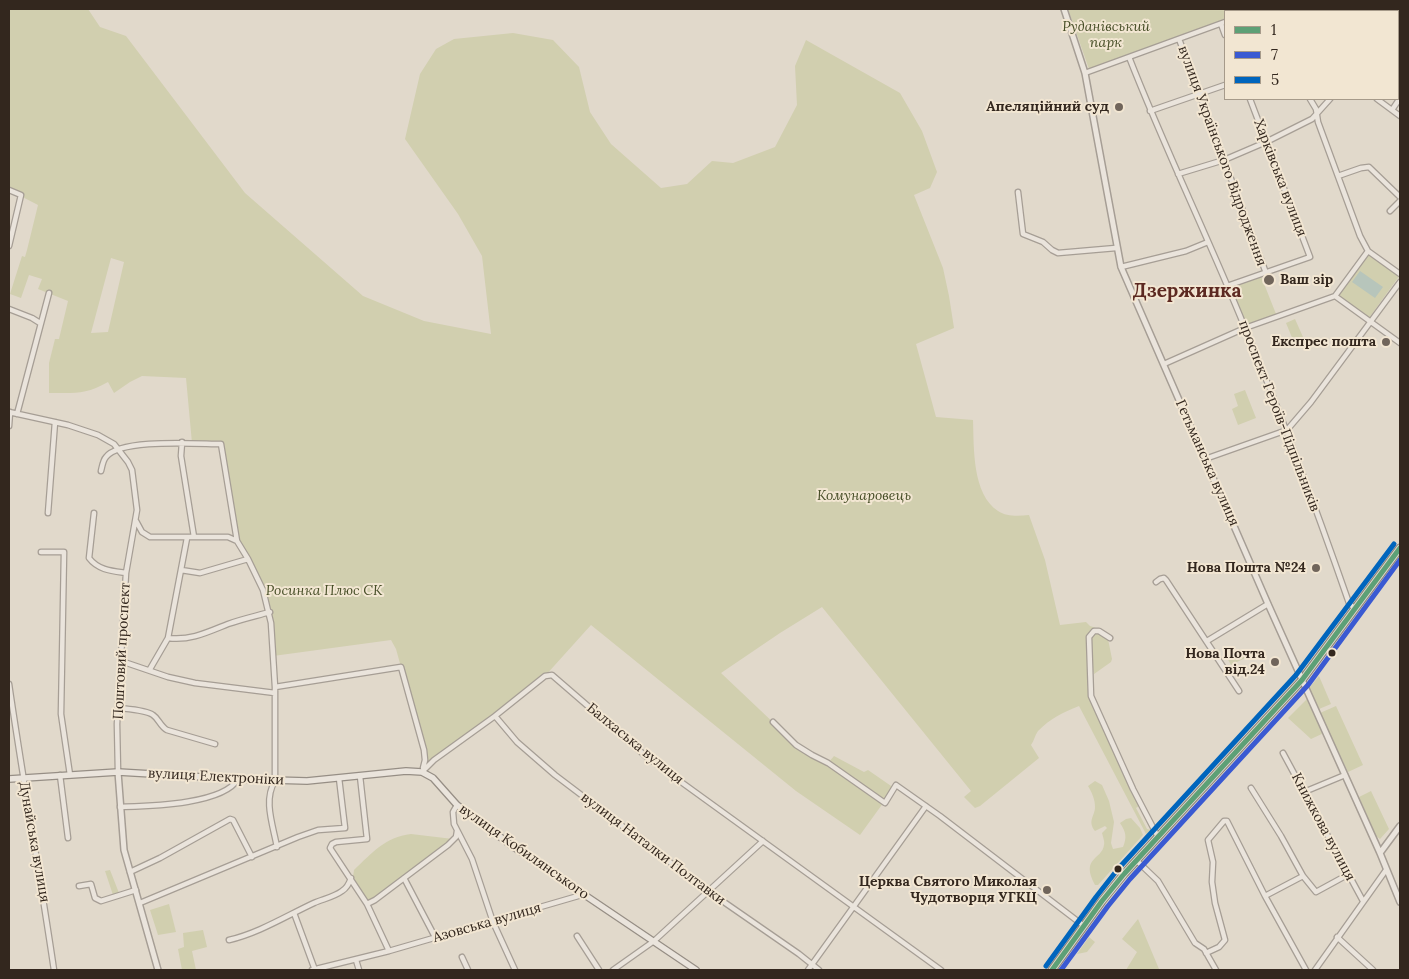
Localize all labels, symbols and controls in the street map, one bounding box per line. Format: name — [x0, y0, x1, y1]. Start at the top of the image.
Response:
legend — [1224, 10, 1399, 100]
park label: Руданівський парк — [1062, 19, 1150, 52]
text: 1 — [1271, 20, 1276, 39]
street label: вулиця Українського Відродження — [1174, 44, 1270, 268]
text: 7 — [1271, 45, 1278, 64]
text: 5 — [1271, 70, 1279, 89]
place label: Апеляційний суд — [986, 99, 1109, 115]
marker: Апеляційний суд — [1113, 101, 1125, 113]
street label: Харківська вулиця — [1250, 117, 1310, 239]
place label: Ваш зір — [1280, 272, 1333, 288]
marker: Ваш зір — [1262, 273, 1276, 287]
district label: Дзержинка — [1132, 281, 1242, 303]
street label: проспект Героїв-Підпільників — [1235, 318, 1323, 514]
place label: Експрес пошта — [1271, 334, 1376, 350]
marker: Експрес пошта — [1380, 336, 1392, 348]
street label: Гетьманська вулиця — [1172, 397, 1242, 529]
park label: Комунаровець — [817, 488, 911, 504]
place label: Нова Пошта №24 — [1187, 560, 1306, 576]
marker: Нова Пошта №24 — [1310, 562, 1322, 574]
street label: Поштовий проспект — [110, 582, 134, 720]
park label: Росинка Плюс СК — [266, 583, 382, 599]
place label: Нова Почта від.24 — [1185, 646, 1265, 679]
unlabelled marker — [1327, 648, 1337, 658]
marker: Нова Почта від.24 — [1269, 656, 1281, 668]
street label: Балхаська вулиця — [583, 700, 687, 788]
street label: вулиця Електроніки — [148, 765, 284, 789]
street label: Книжкова вулиця — [1287, 770, 1359, 884]
street label: Дунайська вулиця — [15, 780, 53, 904]
street label: вулиця Наталки Полтавки — [577, 789, 729, 909]
street label: вулиця Кобилянського — [456, 801, 592, 903]
unlabelled marker — [1113, 864, 1123, 874]
place label: Церква Святого Миколая Чудотворця УГКЦ — [859, 874, 1037, 906]
marker: Церква Святого Миколая Чудотворця УГКЦ — [1041, 884, 1053, 896]
street label: Азовська вулиця — [431, 900, 543, 946]

